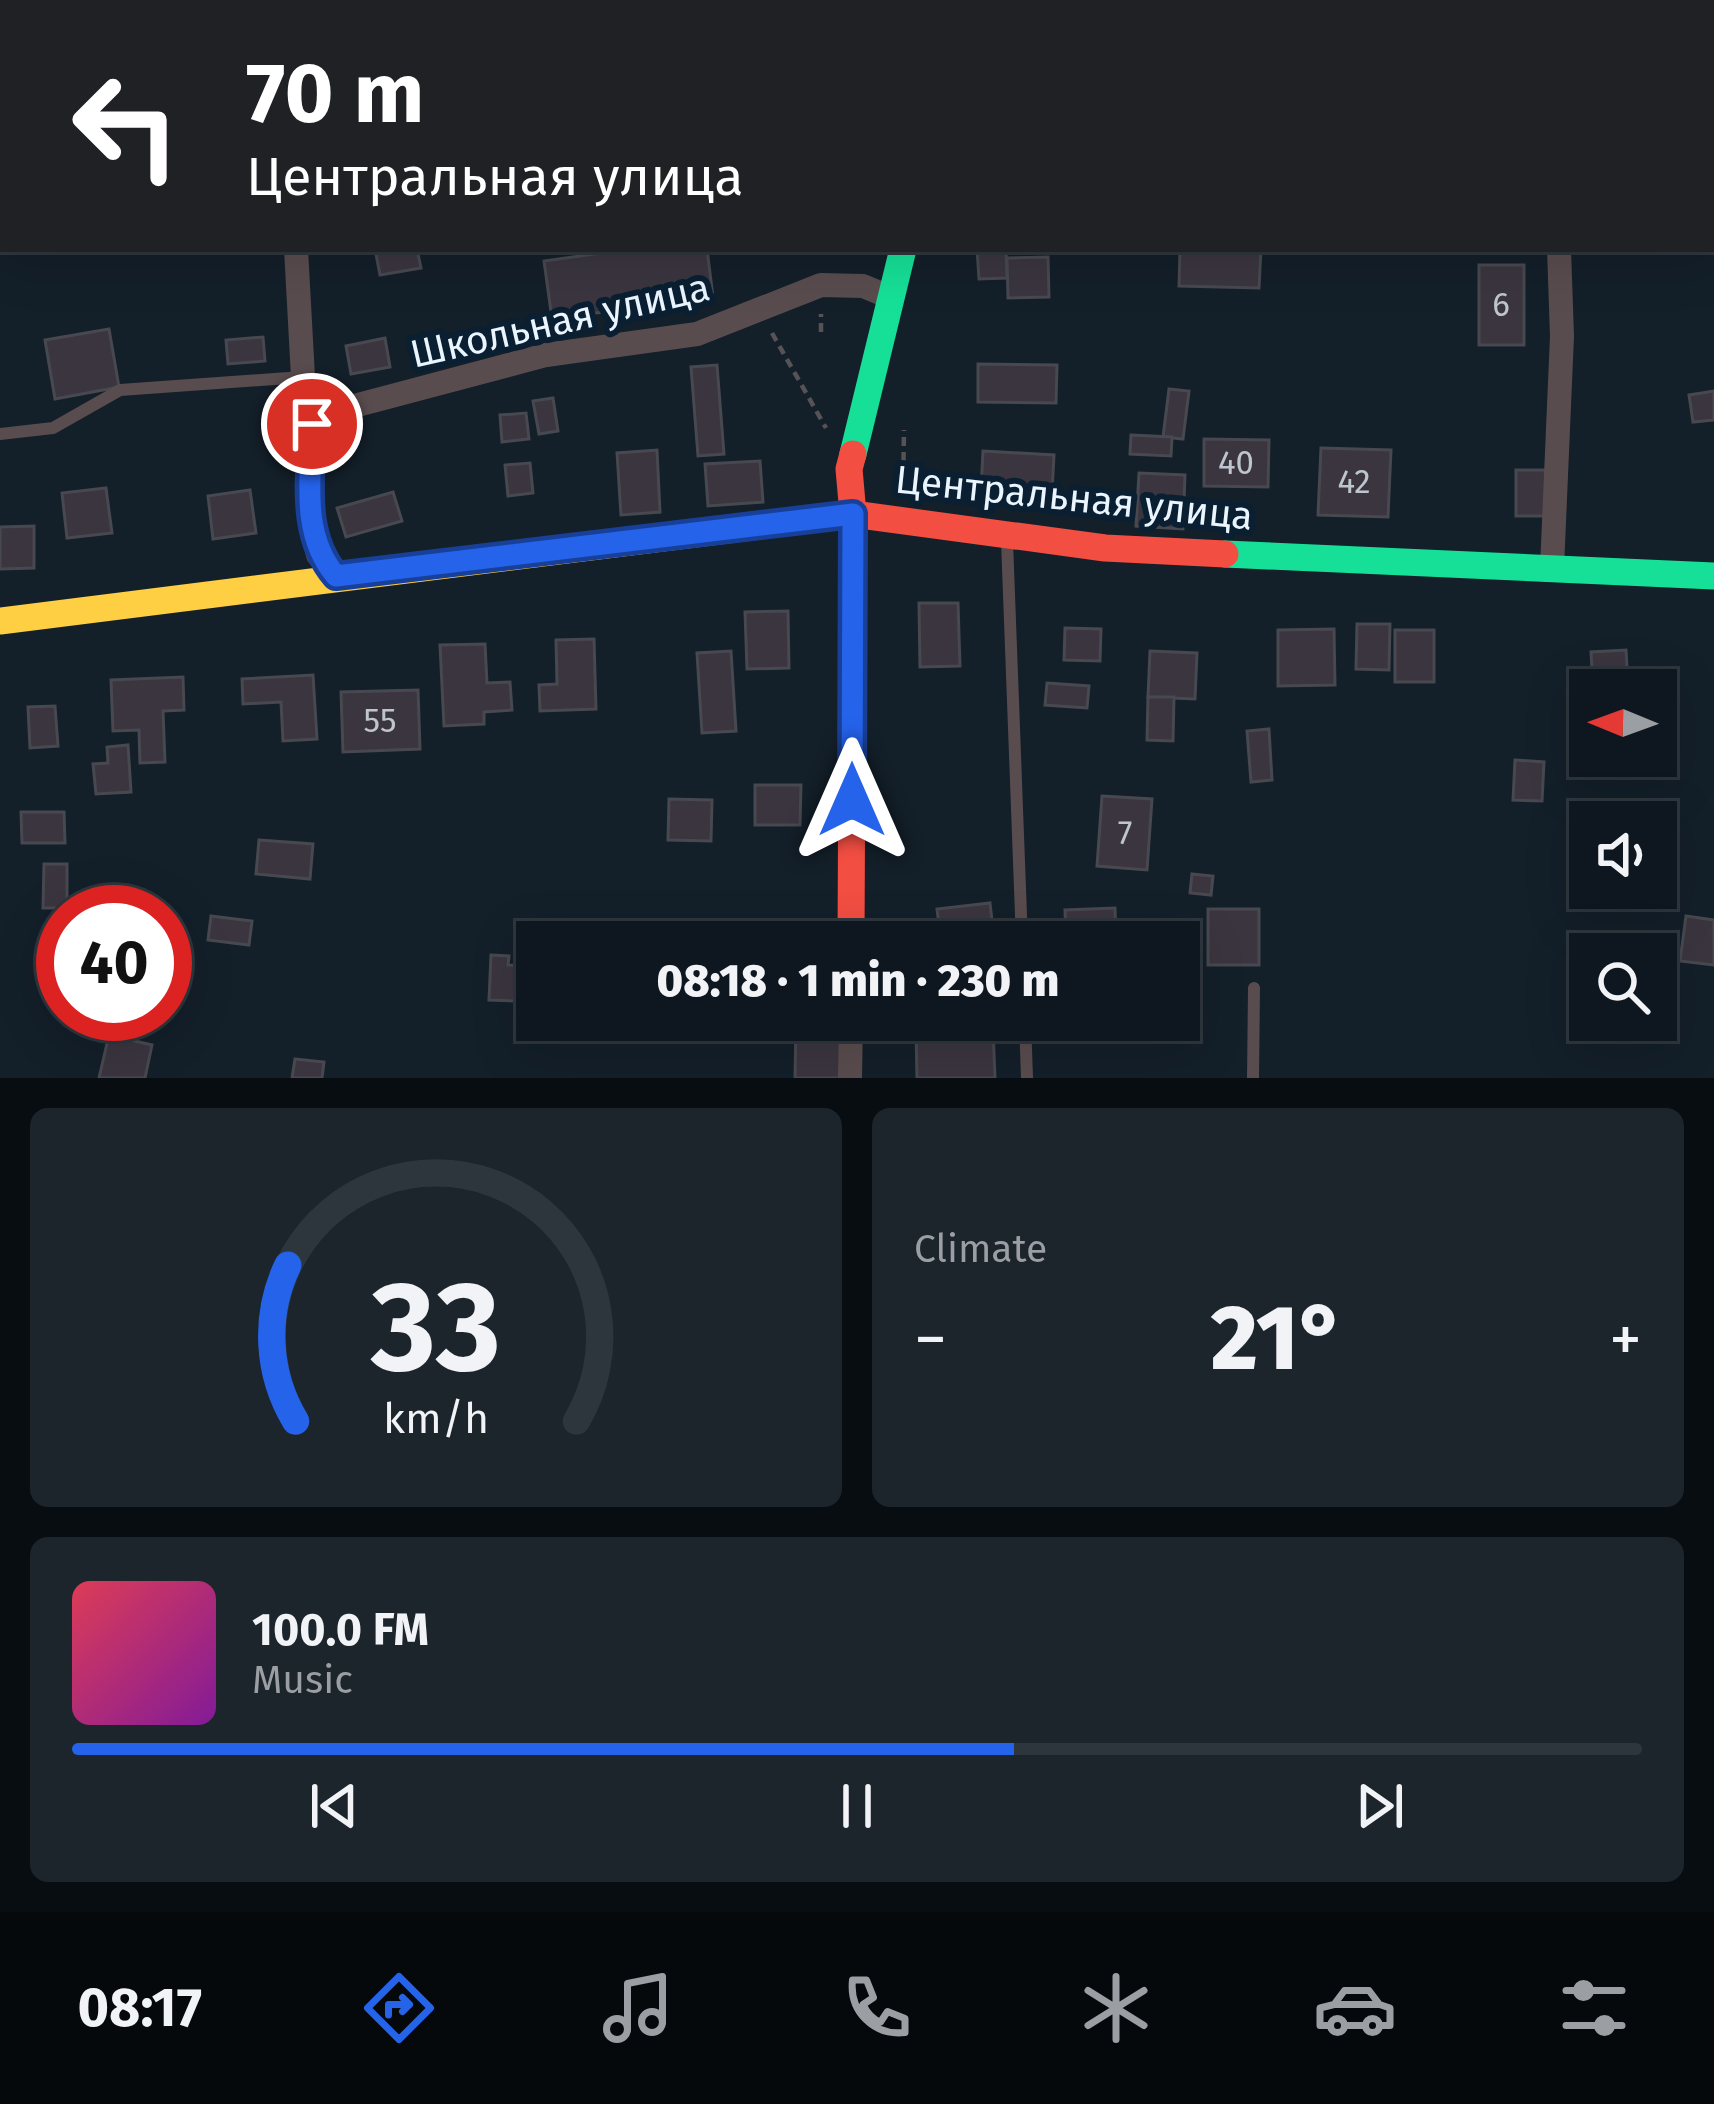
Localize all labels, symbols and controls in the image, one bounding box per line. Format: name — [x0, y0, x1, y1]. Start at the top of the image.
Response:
text: 70 m — [246, 43, 424, 144]
icon: left — [48, 48, 204, 204]
text: Центральная улица — [246, 145, 744, 209]
street label: Школьная улица — [406, 264, 714, 378]
house number: 6 — [1492, 285, 1510, 325]
pin — [261, 373, 363, 475]
icon: arrive — [279, 391, 345, 457]
house number: 40 — [1218, 443, 1254, 483]
street label: Центральная улица — [893, 456, 1255, 540]
house number: 42 — [1337, 462, 1371, 502]
north arrow — [1569, 669, 1677, 777]
map controls — [1569, 669, 1677, 1041]
house number: 55 — [364, 701, 396, 741]
position arrow — [789, 737, 915, 863]
button: sound — [1569, 801, 1677, 909]
house number: 7 — [1118, 813, 1132, 853]
speed limit sign: 40 — [36, 885, 192, 1041]
button: search — [1569, 933, 1677, 1041]
text: 08:18 · 1 min · 230 m — [657, 954, 1059, 1008]
text: Climate — [914, 1226, 1047, 1272]
text: 33 — [370, 1253, 501, 1403]
text: 21° — [1211, 1285, 1345, 1393]
text: − — [914, 1300, 947, 1379]
text: + — [1609, 1300, 1642, 1379]
text: km/h — [383, 1392, 489, 1443]
text: 100.0 FM — [252, 1603, 429, 1657]
text: Music — [252, 1657, 353, 1703]
icon: previous — [301, 1773, 367, 1839]
icon: pause — [824, 1773, 890, 1839]
icon: next — [1347, 1773, 1413, 1839]
icon: directions — [357, 1966, 441, 2050]
icon: music — [596, 1966, 680, 2050]
icon: phone — [835, 1966, 919, 2050]
icon: climate — [1074, 1966, 1158, 2050]
icon: car — [1313, 1966, 1397, 2050]
icon: filters — [1552, 1966, 1636, 2050]
text: 08:17 — [78, 1976, 202, 2040]

